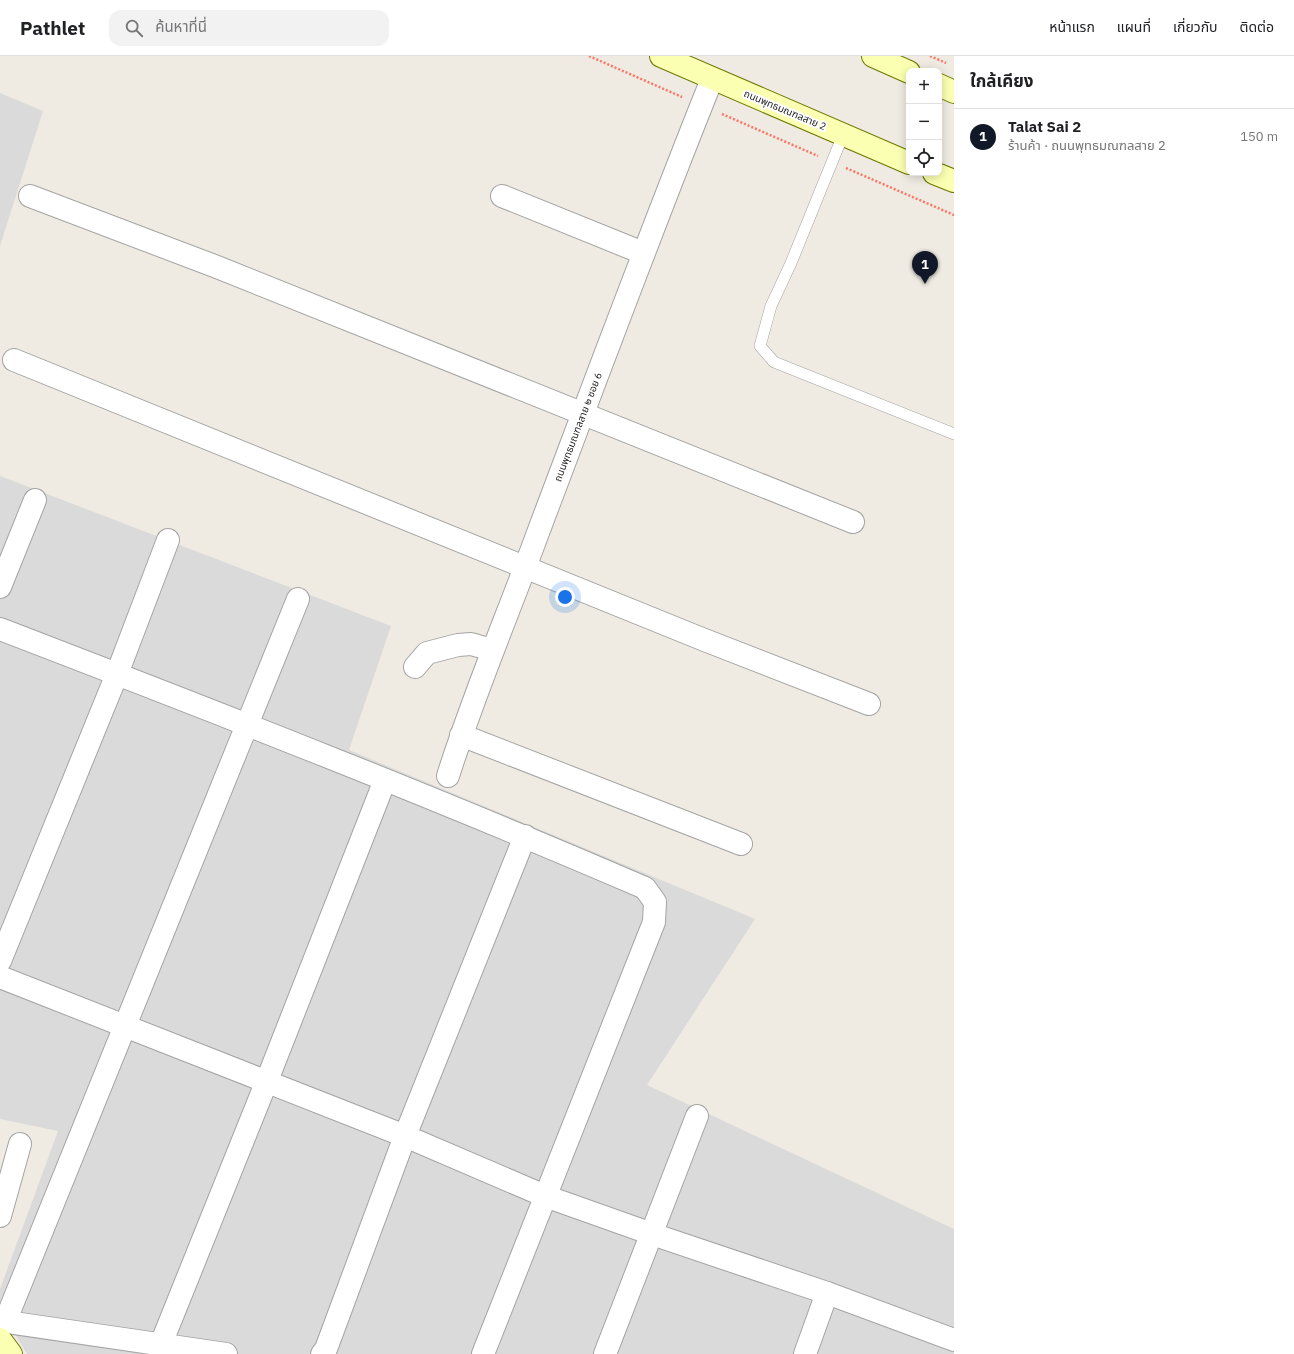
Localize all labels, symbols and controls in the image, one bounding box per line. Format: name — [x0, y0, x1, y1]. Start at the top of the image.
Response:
search box — [109, 10, 389, 46]
text: Pathlet — [20, 16, 85, 40]
icon: search — [123, 17, 145, 39]
text: ค้นหาที่นี่ — [155, 17, 207, 36]
text: หน้าแรก — [1049, 18, 1095, 36]
text: แผนที่ — [1117, 18, 1151, 36]
text: เกี่ยวกับ — [1173, 18, 1218, 36]
text: ติดต่อ — [1240, 18, 1274, 36]
map controls — [906, 68, 942, 176]
button: + — [906, 68, 942, 104]
text: ใกล้เคียง — [970, 70, 1033, 92]
street label: ถนนพุทธมณฑลสาย 2 — [742, 87, 828, 133]
button: − — [906, 104, 942, 140]
text: Talat Sai 2 — [1008, 117, 1081, 136]
text: 1 — [979, 128, 987, 145]
text: 150 m — [1240, 128, 1278, 145]
text: ร้านค้า · ถนนพุทธมณฑลสาย 2 — [1008, 137, 1166, 154]
button: locate — [906, 140, 942, 176]
pin: 1 — [912, 251, 938, 284]
street label: ถนนพุทธมณฑลสาย ๒ ซอย 6 — [551, 370, 605, 484]
your location — [555, 587, 575, 607]

